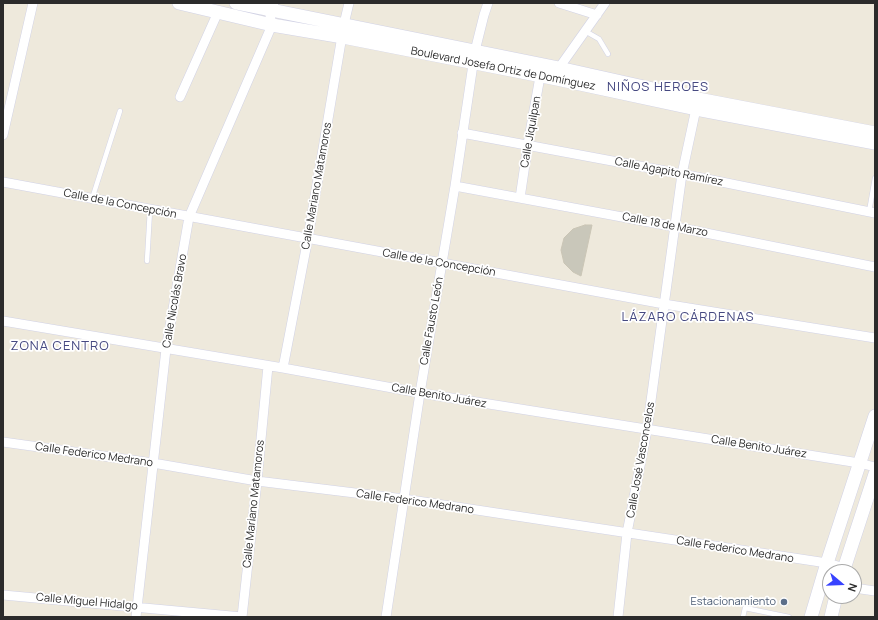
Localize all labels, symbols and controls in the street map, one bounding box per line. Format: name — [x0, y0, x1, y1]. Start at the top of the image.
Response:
street label: Boulevard Josefa Ortiz de Domínguez — [409, 45, 597, 93]
district label: NIÑOS HEROES — [607, 79, 709, 95]
street label: Calle Jiquilpan — [518, 95, 544, 169]
street label: Calle Mariano Matamoros — [299, 121, 335, 251]
street label: Calle Agapito Ramírez — [614, 155, 724, 189]
street label: Calle de la Concepción — [62, 187, 178, 221]
street label: Calle 18 de Marzo — [621, 210, 709, 240]
street label: Calle de la Concepción — [381, 247, 497, 279]
street label: Calle Nicolás Bravo — [160, 253, 190, 349]
street label: Calle Fausto León — [418, 276, 446, 366]
district label: LÁZARO CÁRDENAS — [622, 309, 754, 325]
district label: ZONA CENTRO — [10, 338, 110, 354]
street label: Calle Benito Juárez — [390, 381, 488, 411]
street label: Calle José Vasconcelos — [624, 401, 658, 519]
street label: Calle Benito Juárez — [710, 433, 808, 461]
street label: Calle Mariano Matamoros — [241, 439, 267, 569]
street label: Calle Federico Medrano — [34, 440, 154, 470]
street label: Calle Federico Medrano — [355, 487, 475, 517]
street label: Calle Federico Medrano — [675, 534, 795, 566]
north arrow — [822, 564, 862, 604]
text: N — [844, 582, 861, 594]
street label: Calle Miguel Hidalgo — [36, 591, 138, 613]
place label: Estacionamiento — [690, 595, 776, 609]
marker: Estacionamiento — [779, 597, 789, 607]

